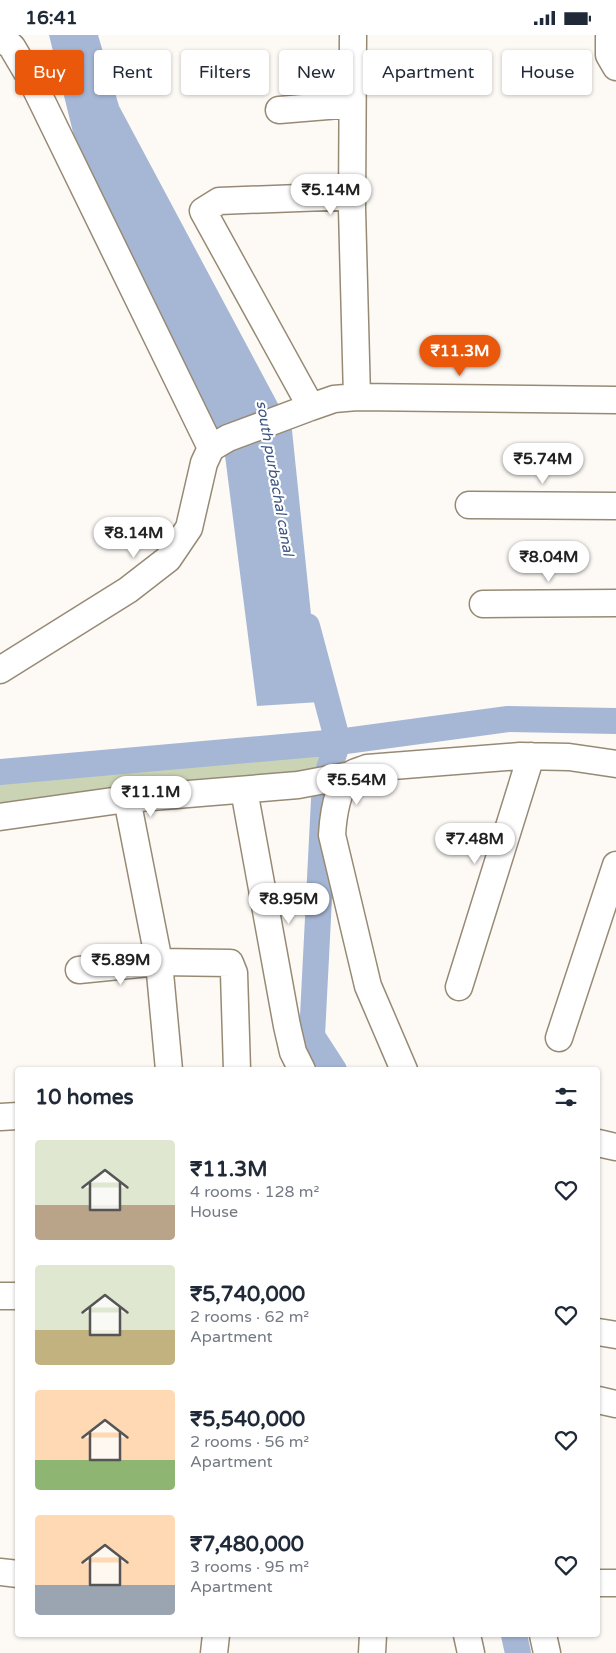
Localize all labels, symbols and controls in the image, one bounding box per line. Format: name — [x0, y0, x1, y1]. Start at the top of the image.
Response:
text: 16:41 — [25, 7, 78, 29]
chip: Buy — [15, 50, 84, 95]
chip: Rent — [94, 50, 171, 95]
chip: Filters — [181, 50, 269, 95]
chip: New — [279, 50, 353, 95]
chip: Apartment — [363, 50, 492, 95]
chip: House — [502, 50, 592, 95]
pin: ₹5.14M — [290, 173, 372, 216]
text: ₹5.14M — [302, 180, 360, 200]
pin: ₹11.3M — [419, 335, 501, 377]
text: ₹11.3M — [430, 341, 490, 361]
water label: south purbachal canal — [252, 399, 298, 559]
pin: ₹5.74M — [502, 443, 584, 485]
text: ₹5.74M — [514, 449, 572, 469]
pin: ₹8.14M — [93, 517, 175, 559]
text: ₹8.14M — [104, 523, 164, 543]
pin: ₹8.04M — [508, 541, 590, 583]
text: ₹8.04M — [519, 547, 579, 567]
pin: ₹5.54M — [316, 763, 398, 806]
text: ₹5.54M — [328, 770, 386, 790]
pin: ₹11.1M — [110, 775, 192, 818]
text: ₹11.1M — [121, 782, 181, 802]
pin: ₹7.48M — [434, 823, 516, 865]
text: ₹7.48M — [446, 829, 504, 849]
pin: ₹8.95M — [248, 883, 330, 925]
text: ₹8.95M — [259, 889, 319, 909]
pin: ₹5.89M — [80, 943, 162, 986]
text: ₹5.89M — [92, 950, 150, 970]
icon: filters — [552, 1083, 580, 1111]
text: 10 homes — [35, 1085, 134, 1110]
text: ₹11.3M — [190, 1157, 268, 1182]
icon: home — [75, 1160, 135, 1220]
icon: heart — [552, 1176, 580, 1204]
text: 4 rooms · 128 m² — [190, 1182, 319, 1202]
text: House — [190, 1202, 238, 1222]
text: ₹5,740,000 — [190, 1282, 305, 1307]
icon: home — [75, 1285, 135, 1345]
icon: heart — [552, 1301, 580, 1329]
text: 2 rooms · 62 m² — [190, 1307, 309, 1327]
text: Apartment — [190, 1327, 273, 1347]
text: ₹5,540,000 — [190, 1407, 305, 1432]
icon: home — [75, 1410, 135, 1470]
icon: heart — [552, 1426, 580, 1454]
text: 2 rooms · 56 m² — [190, 1432, 309, 1452]
text: Apartment — [190, 1452, 273, 1472]
text: ₹7,480,000 — [190, 1532, 304, 1557]
icon: home — [75, 1535, 135, 1595]
icon: heart — [552, 1551, 580, 1579]
text: 3 rooms · 95 m² — [190, 1557, 309, 1577]
text: Apartment — [190, 1577, 273, 1597]

